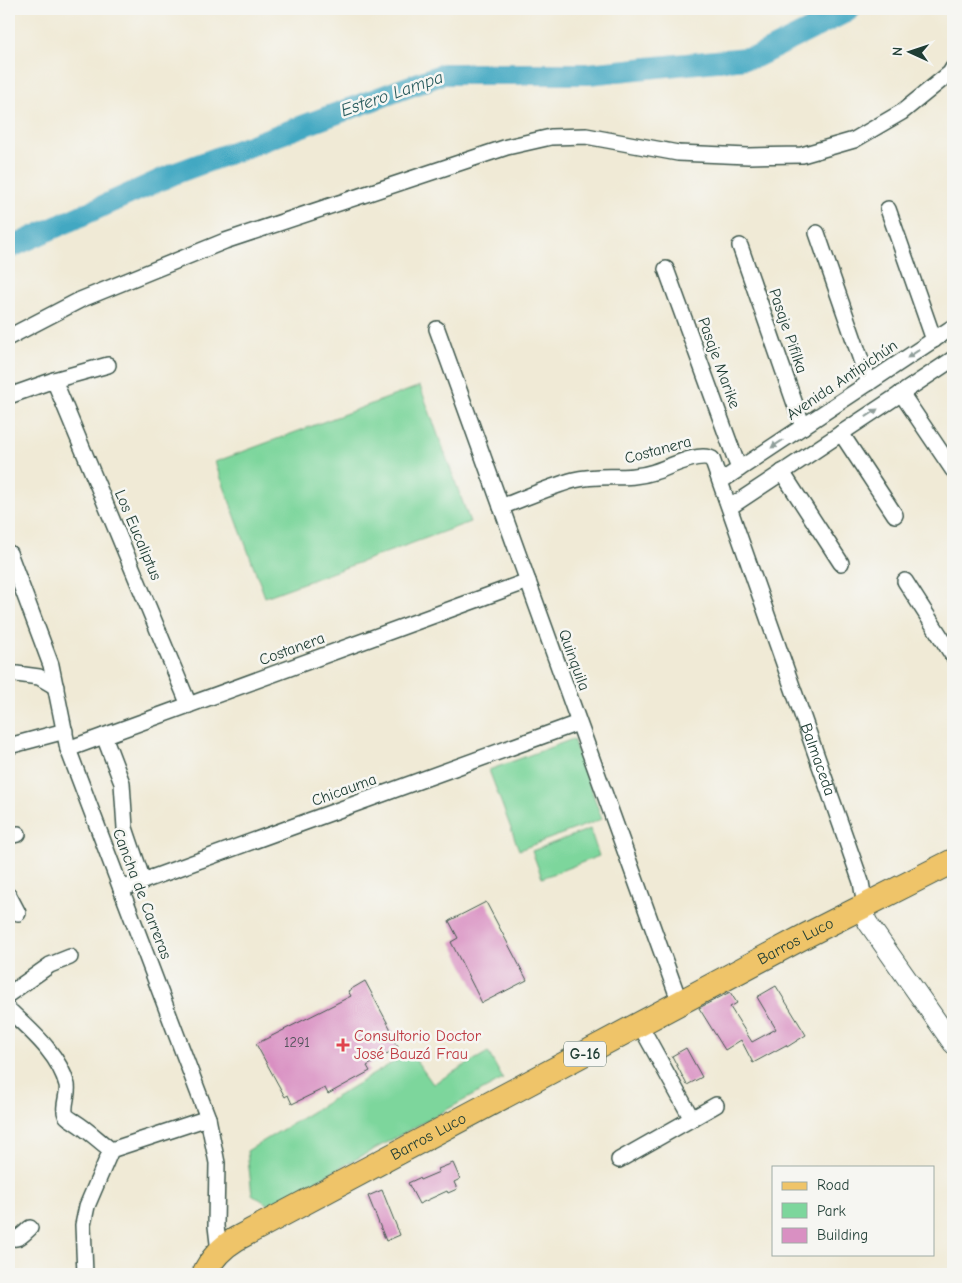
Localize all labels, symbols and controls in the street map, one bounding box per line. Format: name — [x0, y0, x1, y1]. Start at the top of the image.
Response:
north arrow — [884, 28, 934, 78]
text: N — [889, 46, 906, 56]
water label: Estero Lampa — [338, 67, 446, 121]
street label: Pasaje Pifilka — [765, 286, 811, 376]
street label: Pasaje Marike — [694, 315, 744, 411]
street label: Avenida Antipichún — [783, 336, 901, 424]
one-way arrow — [906, 349, 919, 359]
one-way arrow — [866, 408, 879, 417]
street label: Costanera — [623, 432, 693, 468]
one-way arrow — [770, 439, 784, 449]
street label: Los Eucaliptus — [111, 487, 165, 583]
street label: Quinquila — [555, 627, 593, 693]
street label: Costanera — [257, 629, 327, 669]
street label: Balmaceda — [797, 721, 839, 798]
street label: Chicauma — [309, 770, 379, 810]
street label: Cancha de Carreras — [109, 826, 175, 962]
street label: Barros Luco — [755, 914, 837, 969]
place label: Consultorio Doctor José Bauzá Frau — [354, 1027, 482, 1063]
house number: 1291 — [284, 1034, 310, 1051]
marker: Consultorio Doctor José Bauzá Frau — [336, 1038, 350, 1052]
road number: G-16 — [564, 1042, 606, 1066]
street label: Barros Luco — [387, 1109, 469, 1164]
legend — [772, 1166, 934, 1256]
text: Road — [817, 1176, 849, 1194]
text: Park — [817, 1202, 846, 1220]
text: Building — [817, 1226, 868, 1244]

